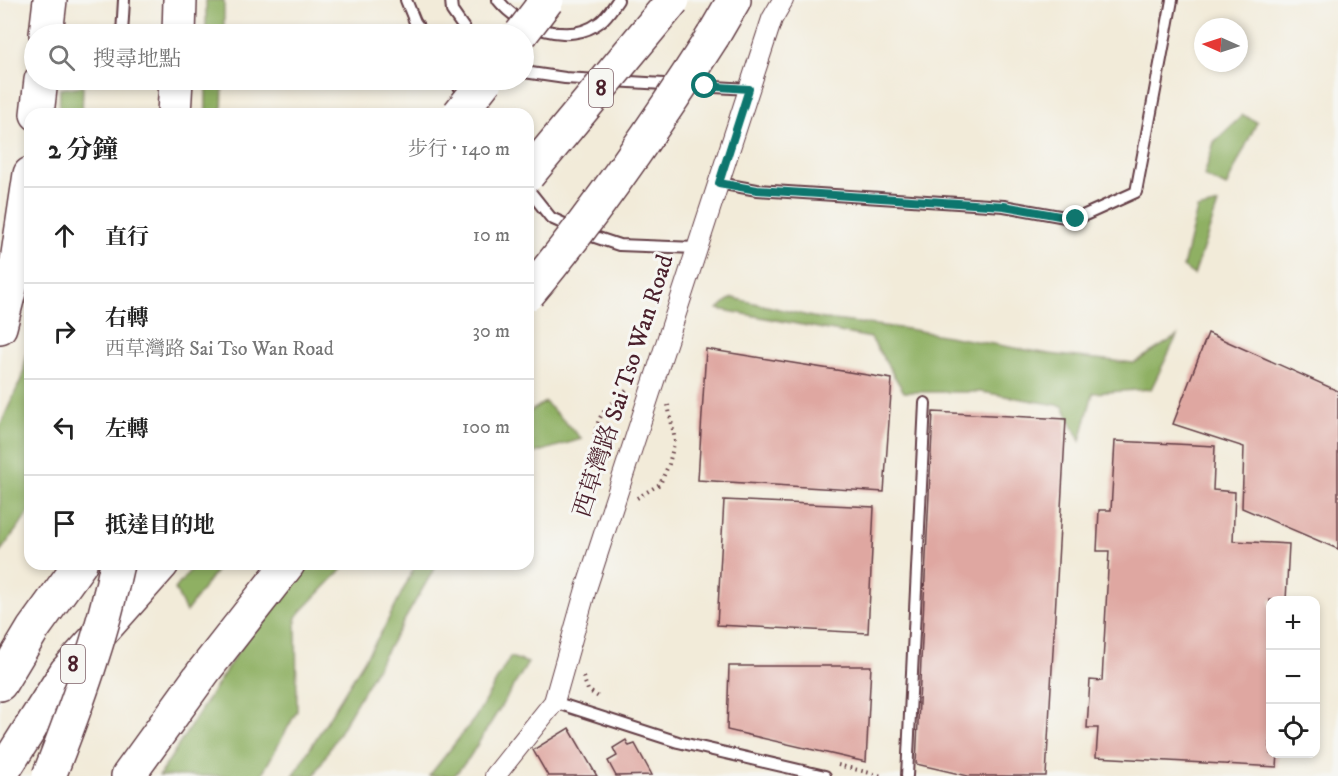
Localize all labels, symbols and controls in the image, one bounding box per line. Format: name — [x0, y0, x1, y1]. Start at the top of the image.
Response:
north arrow — [1194, 18, 1248, 72]
search box — [24, 24, 534, 90]
icon: search — [45, 41, 78, 74]
text: 搜尋地點 — [93, 46, 181, 73]
road number: 8 — [589, 69, 613, 107]
route start — [691, 72, 717, 98]
text: 2 分鐘 — [48, 134, 118, 167]
text: 步行 · 140 m — [408, 137, 510, 162]
route end — [1062, 205, 1088, 231]
icon: ahead — [48, 219, 81, 252]
text: 10 m — [473, 223, 510, 248]
text: 直行 — [105, 224, 149, 251]
street label: 西草灣路 Sai Tso Wan Road — [567, 251, 681, 521]
text: 右轉 — [105, 305, 149, 332]
icon: right — [48, 315, 81, 348]
text: 30 m — [472, 319, 510, 344]
text: 西草灣路 Sai Tso Wan Road — [105, 337, 334, 362]
icon: left — [48, 411, 81, 444]
text: 100 m — [462, 415, 510, 440]
text: 左轉 — [105, 416, 149, 443]
icon: arrive — [48, 507, 81, 540]
text: 抵達目的地 — [105, 512, 215, 539]
map controls — [1266, 596, 1320, 758]
button: + — [1266, 596, 1320, 650]
road number: 8 — [61, 645, 85, 683]
button: − — [1266, 650, 1320, 704]
button: locate — [1266, 704, 1320, 758]

